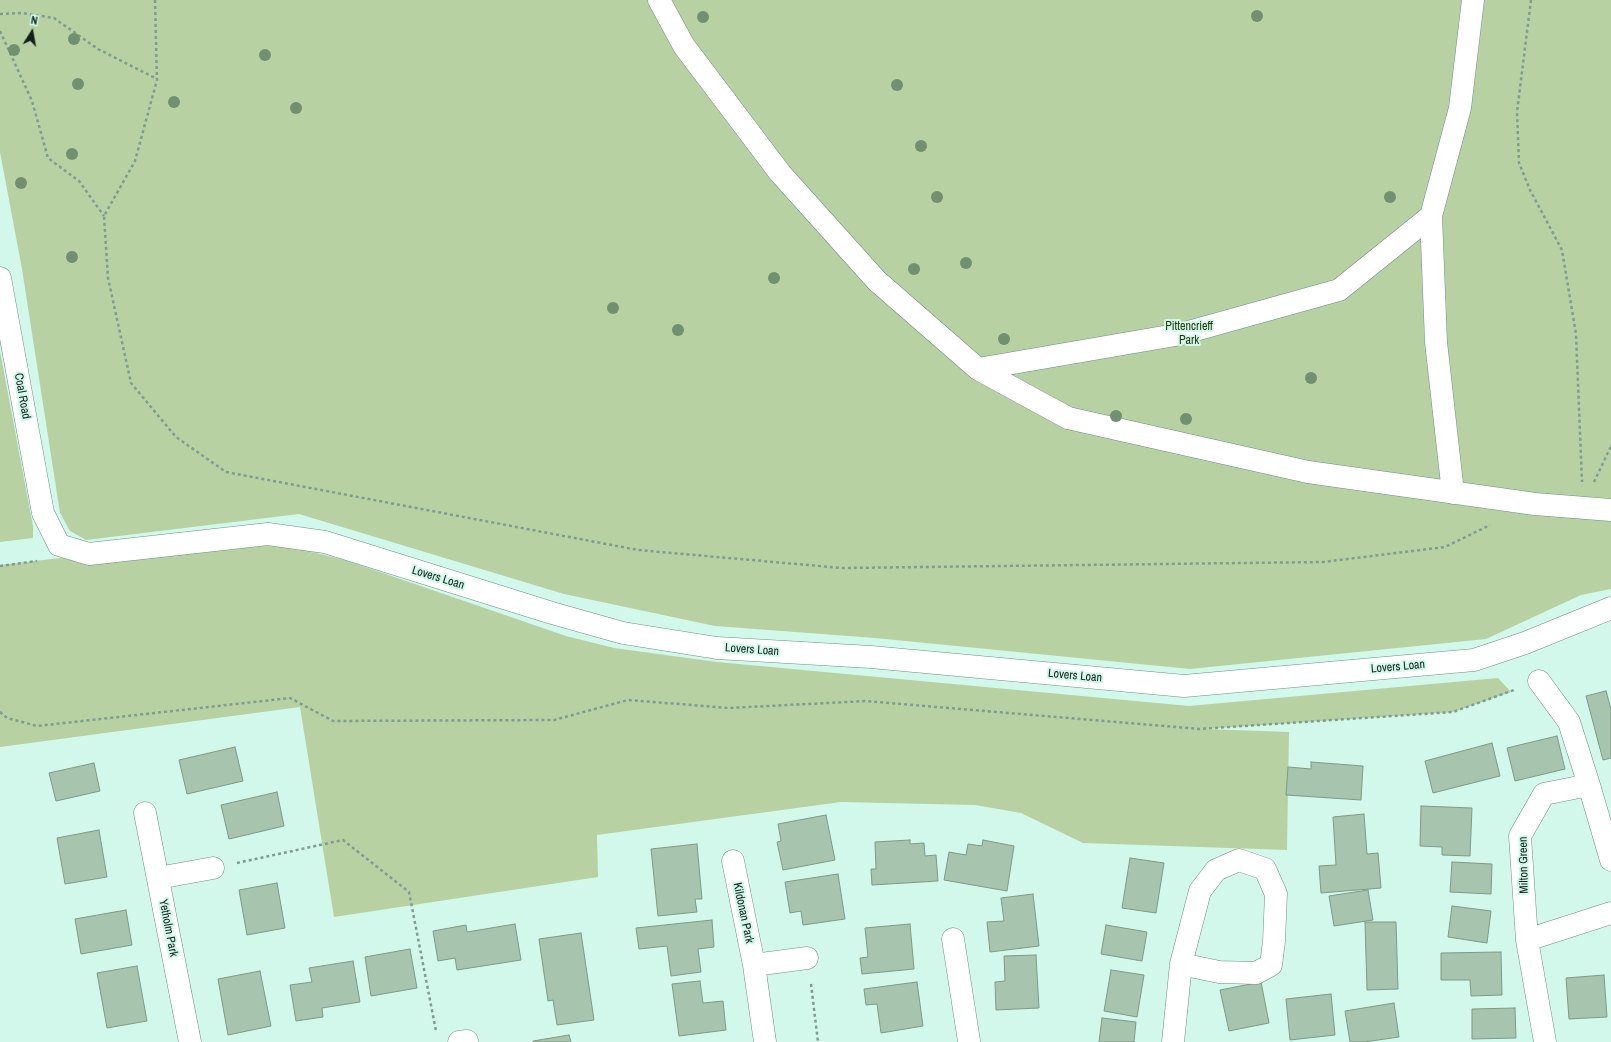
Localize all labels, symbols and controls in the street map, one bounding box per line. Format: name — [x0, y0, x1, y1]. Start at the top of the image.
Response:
north arrow — [12, 12, 52, 52]
text: N — [30, 13, 39, 28]
park label: Pittencrieff Park — [1165, 320, 1213, 348]
street label: Coal Road — [11, 372, 33, 420]
street label: Lovers Loan — [410, 563, 466, 593]
street label: Lovers Loan — [724, 641, 780, 659]
street label: Lovers Loan — [1370, 657, 1426, 677]
street label: Lovers Loan — [1047, 666, 1103, 686]
street label: Milton Green — [1516, 836, 1532, 894]
street label: Kildonan Park — [730, 881, 756, 945]
street label: Yetholm Park — [155, 898, 181, 958]

